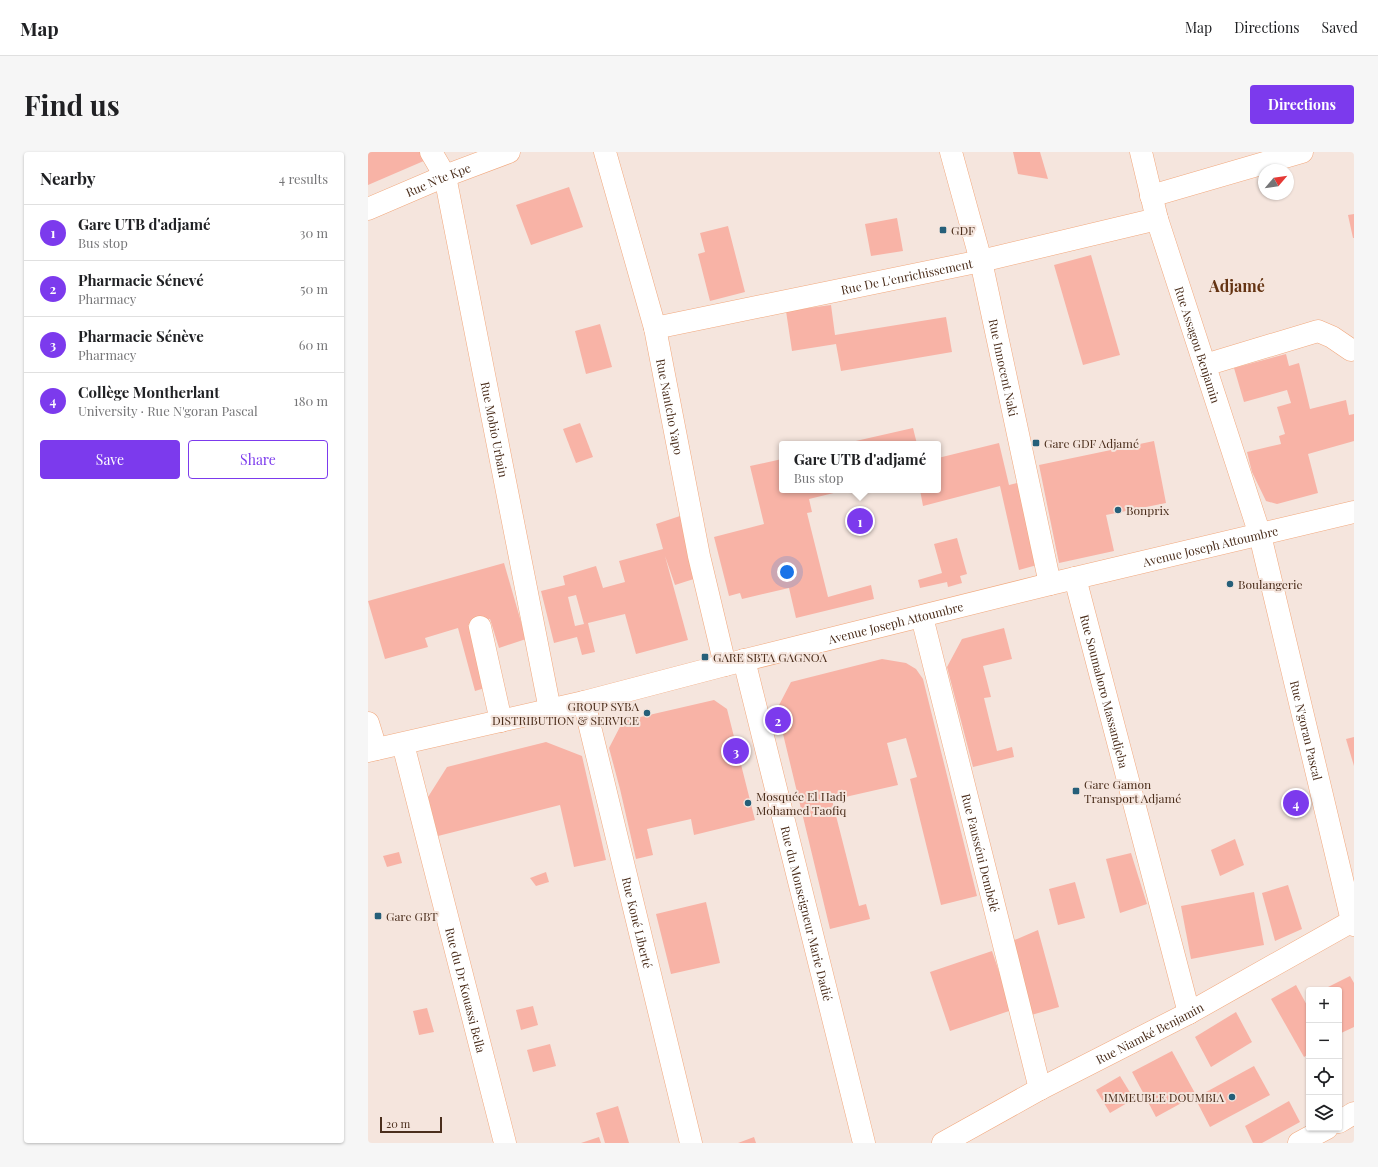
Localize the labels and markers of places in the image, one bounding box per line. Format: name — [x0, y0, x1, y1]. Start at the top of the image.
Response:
place label: GDF — [951, 222, 975, 238]
marker: GDF — [938, 225, 948, 235]
place label: Gare GDF Adjamé — [1044, 435, 1139, 451]
marker: Gare GDF Adjamé — [1031, 438, 1041, 448]
place label: Bonprix — [1126, 502, 1170, 518]
marker: Bonprix — [1113, 505, 1123, 515]
pin: 1 — [847, 506, 873, 536]
place label: Boulangerie — [1238, 576, 1303, 592]
marker: Boulangerie — [1225, 579, 1235, 589]
place label: GARE SBTA GAGNOA — [713, 649, 828, 665]
marker: GARE SBTA GAGNOA — [700, 652, 710, 662]
place label: GROUP SYBA DISTRIBUTION & SERVICE — [492, 698, 639, 728]
pin: 2 — [765, 705, 791, 735]
marker: GROUP SYBA DISTRIBUTION & SERVICE — [642, 708, 652, 718]
pin: 3 — [723, 736, 749, 766]
place label: Gare Gamon Transport Adjamé — [1084, 776, 1181, 806]
marker: Gare Gamon Transport Adjamé — [1071, 786, 1081, 796]
place label: Mosquée El Hadj Mohamed Taofiq — [756, 788, 846, 818]
pin: 4 — [1283, 788, 1309, 818]
marker: Mosquée El Hadj Mohamed Taofiq — [743, 798, 753, 808]
place label: Gare GBT — [386, 908, 438, 924]
marker: Gare GBT — [373, 911, 383, 921]
place label: IMMEUBLE DOUMBIA — [1104, 1089, 1224, 1105]
marker: IMMEUBLE DOUMBIA — [1227, 1092, 1237, 1102]

